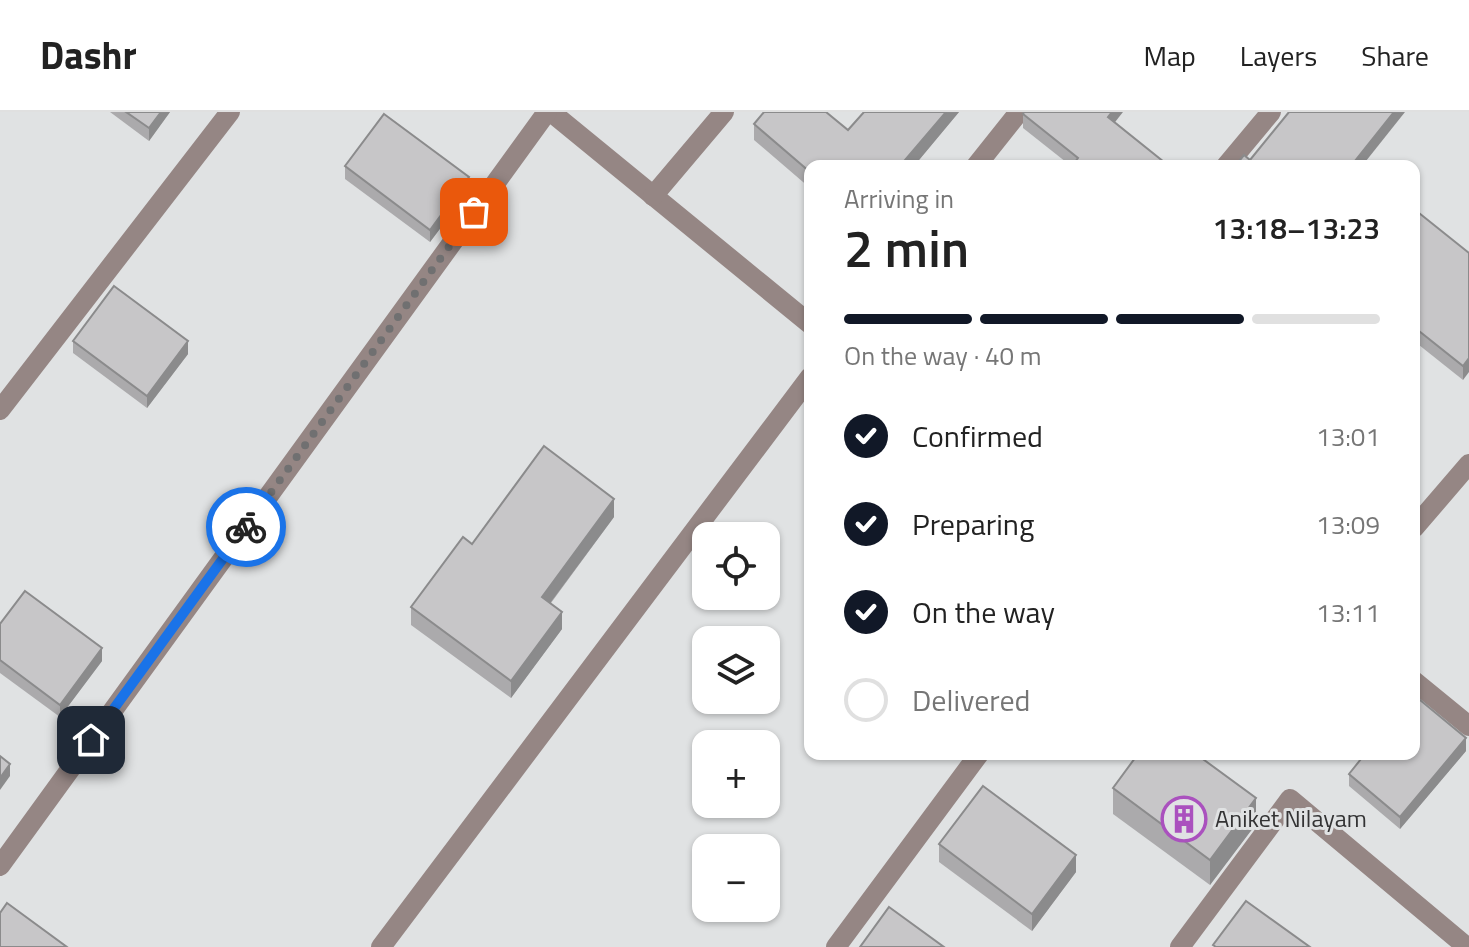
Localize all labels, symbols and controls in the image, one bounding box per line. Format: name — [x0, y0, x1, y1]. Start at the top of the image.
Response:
text: Dashr — [40, 26, 137, 84]
text: Map — [1143, 34, 1196, 77]
text: Layers — [1240, 34, 1317, 77]
text: Share — [1361, 34, 1429, 77]
pin — [440, 178, 508, 246]
text: Arriving in — [844, 179, 954, 218]
icon: bag — [452, 190, 496, 234]
text: 13:18–13:23 — [1213, 205, 1380, 251]
text: 2 min — [844, 208, 969, 287]
text: On the way · 40 m — [844, 336, 1042, 375]
text: Confirmed — [912, 413, 1043, 459]
icon: check — [844, 414, 888, 458]
text: 13:01 — [1316, 417, 1380, 456]
courier — [206, 487, 286, 567]
text: Preparing — [912, 501, 1034, 547]
icon: check — [844, 502, 888, 546]
icon: bike — [224, 505, 268, 549]
text: 13:09 — [1316, 505, 1380, 544]
map controls — [692, 522, 780, 922]
button: locate — [692, 522, 780, 610]
text: On the way — [912, 589, 1055, 635]
icon: check — [844, 590, 888, 634]
text: 13:11 — [1316, 593, 1380, 632]
button: layers — [692, 626, 780, 714]
text: Delivered — [912, 677, 1030, 723]
pin — [57, 706, 125, 774]
icon: home — [69, 718, 113, 762]
button: + — [692, 730, 780, 818]
building icon: Aniket Nilayam — [1160, 795, 1208, 843]
place label: Aniket Nilayam — [1215, 800, 1367, 836]
button: − — [692, 834, 780, 922]

